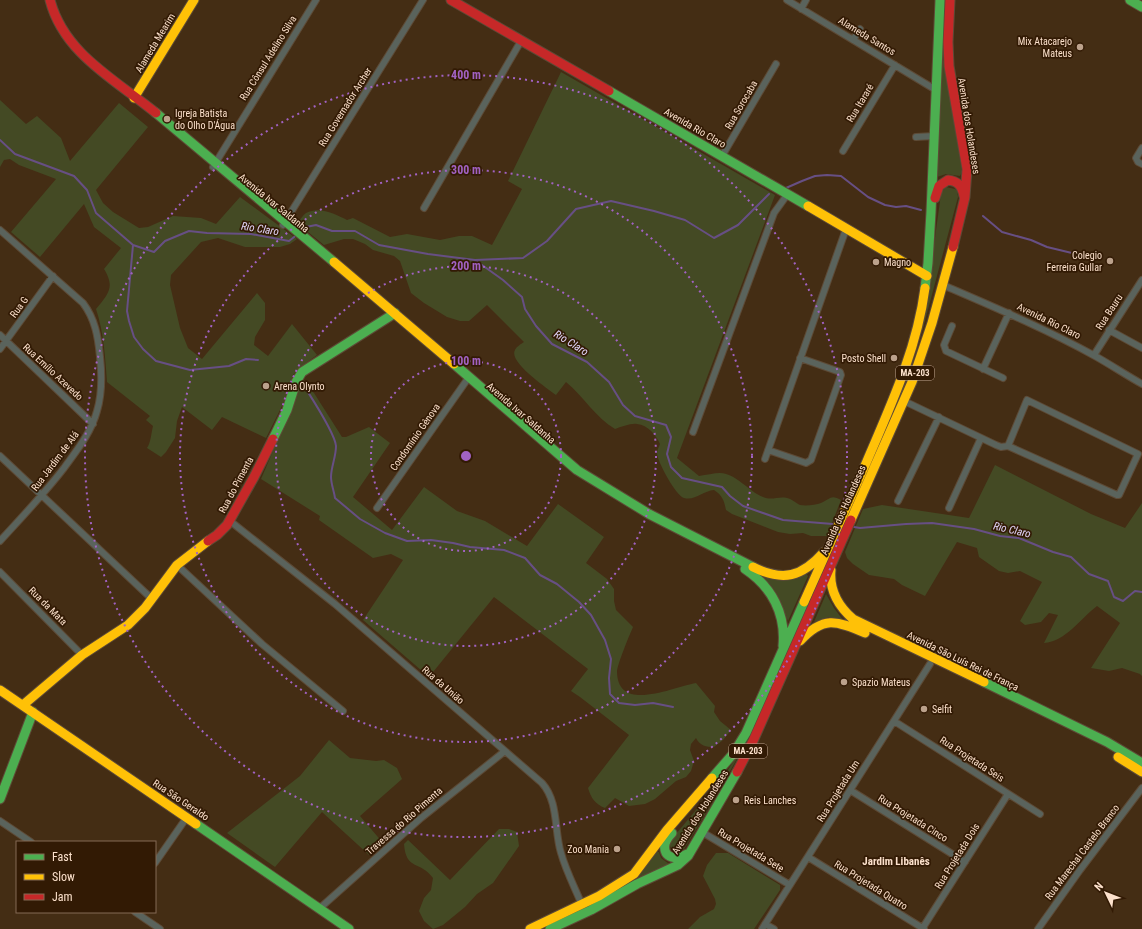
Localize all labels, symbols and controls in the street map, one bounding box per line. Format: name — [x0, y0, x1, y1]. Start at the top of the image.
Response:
street label: Alameda Mearim — [133, 11, 177, 75]
street label: Rua Cônsul Adelino Silva — [237, 13, 299, 102]
street label: Alameda Santos — [837, 15, 898, 58]
place label: Mix Atacarejo Mateus — [1018, 36, 1072, 59]
marker: Mix Atacarejo Mateus — [1075, 42, 1085, 52]
street label: Rua Governador Archer — [316, 66, 374, 148]
text: 400 m — [451, 68, 481, 82]
street label: Avenida dos Holandeses — [956, 77, 982, 175]
street label: Rua Sorocaba — [723, 78, 760, 131]
street label: Rua Itararé — [844, 82, 876, 124]
street label: Avenida Rio Claro — [662, 106, 728, 150]
place label: Igreja Batista do Olho D'Água — [175, 108, 235, 131]
marker: Igreja Batista do Olho D'Água — [162, 114, 172, 124]
text: 300 m — [451, 163, 481, 177]
street label: Avenida Ivar Saldanha — [237, 171, 311, 235]
water label: Rio Claro — [240, 220, 280, 238]
place label: Colegio Ferreira Gullar — [1047, 250, 1102, 273]
marker: Colegio Ferreira Gullar — [1105, 256, 1115, 266]
marker: Magno — [871, 257, 881, 267]
place label: Magno — [884, 257, 911, 268]
text: 200 m — [451, 259, 481, 273]
street label: Rua Bauru — [1093, 292, 1125, 332]
street label: Rua G — [8, 294, 30, 320]
street label: Avenida Rio Claro — [1015, 301, 1083, 341]
water label: Rio Claro — [551, 327, 591, 359]
street label: Rua Emílio Azevedo — [21, 342, 85, 402]
place label: Posto Shell — [841, 353, 886, 364]
marker: Posto Shell — [889, 353, 899, 363]
text: 100 m — [451, 354, 481, 368]
road number: MA-203 — [896, 366, 934, 380]
street label: Avenida Ivar Saldanha — [485, 380, 558, 446]
marker: Arena Olynto — [261, 381, 271, 391]
place label: Arena Olynto — [274, 381, 325, 392]
street label: Condomínio Gênova — [388, 401, 442, 473]
street label: Rua Jardim de Alá — [29, 429, 81, 493]
centre of rings — [459, 449, 473, 463]
street label: Rua do Pimenta — [217, 455, 256, 515]
street label: Avenida dos Holandeses — [818, 463, 868, 557]
water label: Rio Claro — [992, 519, 1032, 541]
street label: Rua da Mata — [27, 585, 69, 627]
street label: Avenida São Luís Rei de França — [905, 629, 1021, 693]
street label: Rua da União — [420, 664, 466, 706]
marker: Spazio Mateus — [839, 677, 849, 687]
place label: Spazio Mateus — [852, 677, 911, 688]
marker: Selfit — [919, 704, 929, 714]
place label: Selfit — [932, 704, 952, 715]
street label: Rua Projetada Seis — [938, 734, 1006, 784]
road number: MA-203 — [729, 744, 767, 758]
street label: Rua Projetada Um — [815, 758, 861, 824]
street label: Avenida dos Holandeses — [670, 768, 731, 856]
street label: Rua São Geraldo — [151, 777, 211, 823]
street label: Travessa do Rio Pimenta — [364, 785, 445, 857]
street label: Rua Projetada Cinco — [876, 792, 950, 844]
marker: Reis Lanches — [731, 795, 741, 805]
place label: Reis Lanches — [744, 795, 797, 806]
street label: Rua Marechal Castelo Branco — [1043, 802, 1121, 902]
street label: Rua Projetada Dois — [932, 821, 982, 891]
street label: Rua Projetada Sete — [716, 826, 786, 874]
legend — [16, 841, 156, 913]
place label: Zoo Mania — [567, 844, 609, 855]
marker: Zoo Mania — [612, 844, 622, 854]
text: Fast — [52, 850, 73, 864]
district label: Jardim Libanês — [862, 855, 930, 868]
street label: Rua Projetada Quatro — [832, 858, 910, 912]
text: Slow — [52, 870, 75, 884]
north arrow — [1086, 873, 1126, 913]
text: N — [1092, 879, 1106, 893]
text: Jam — [52, 890, 73, 904]

